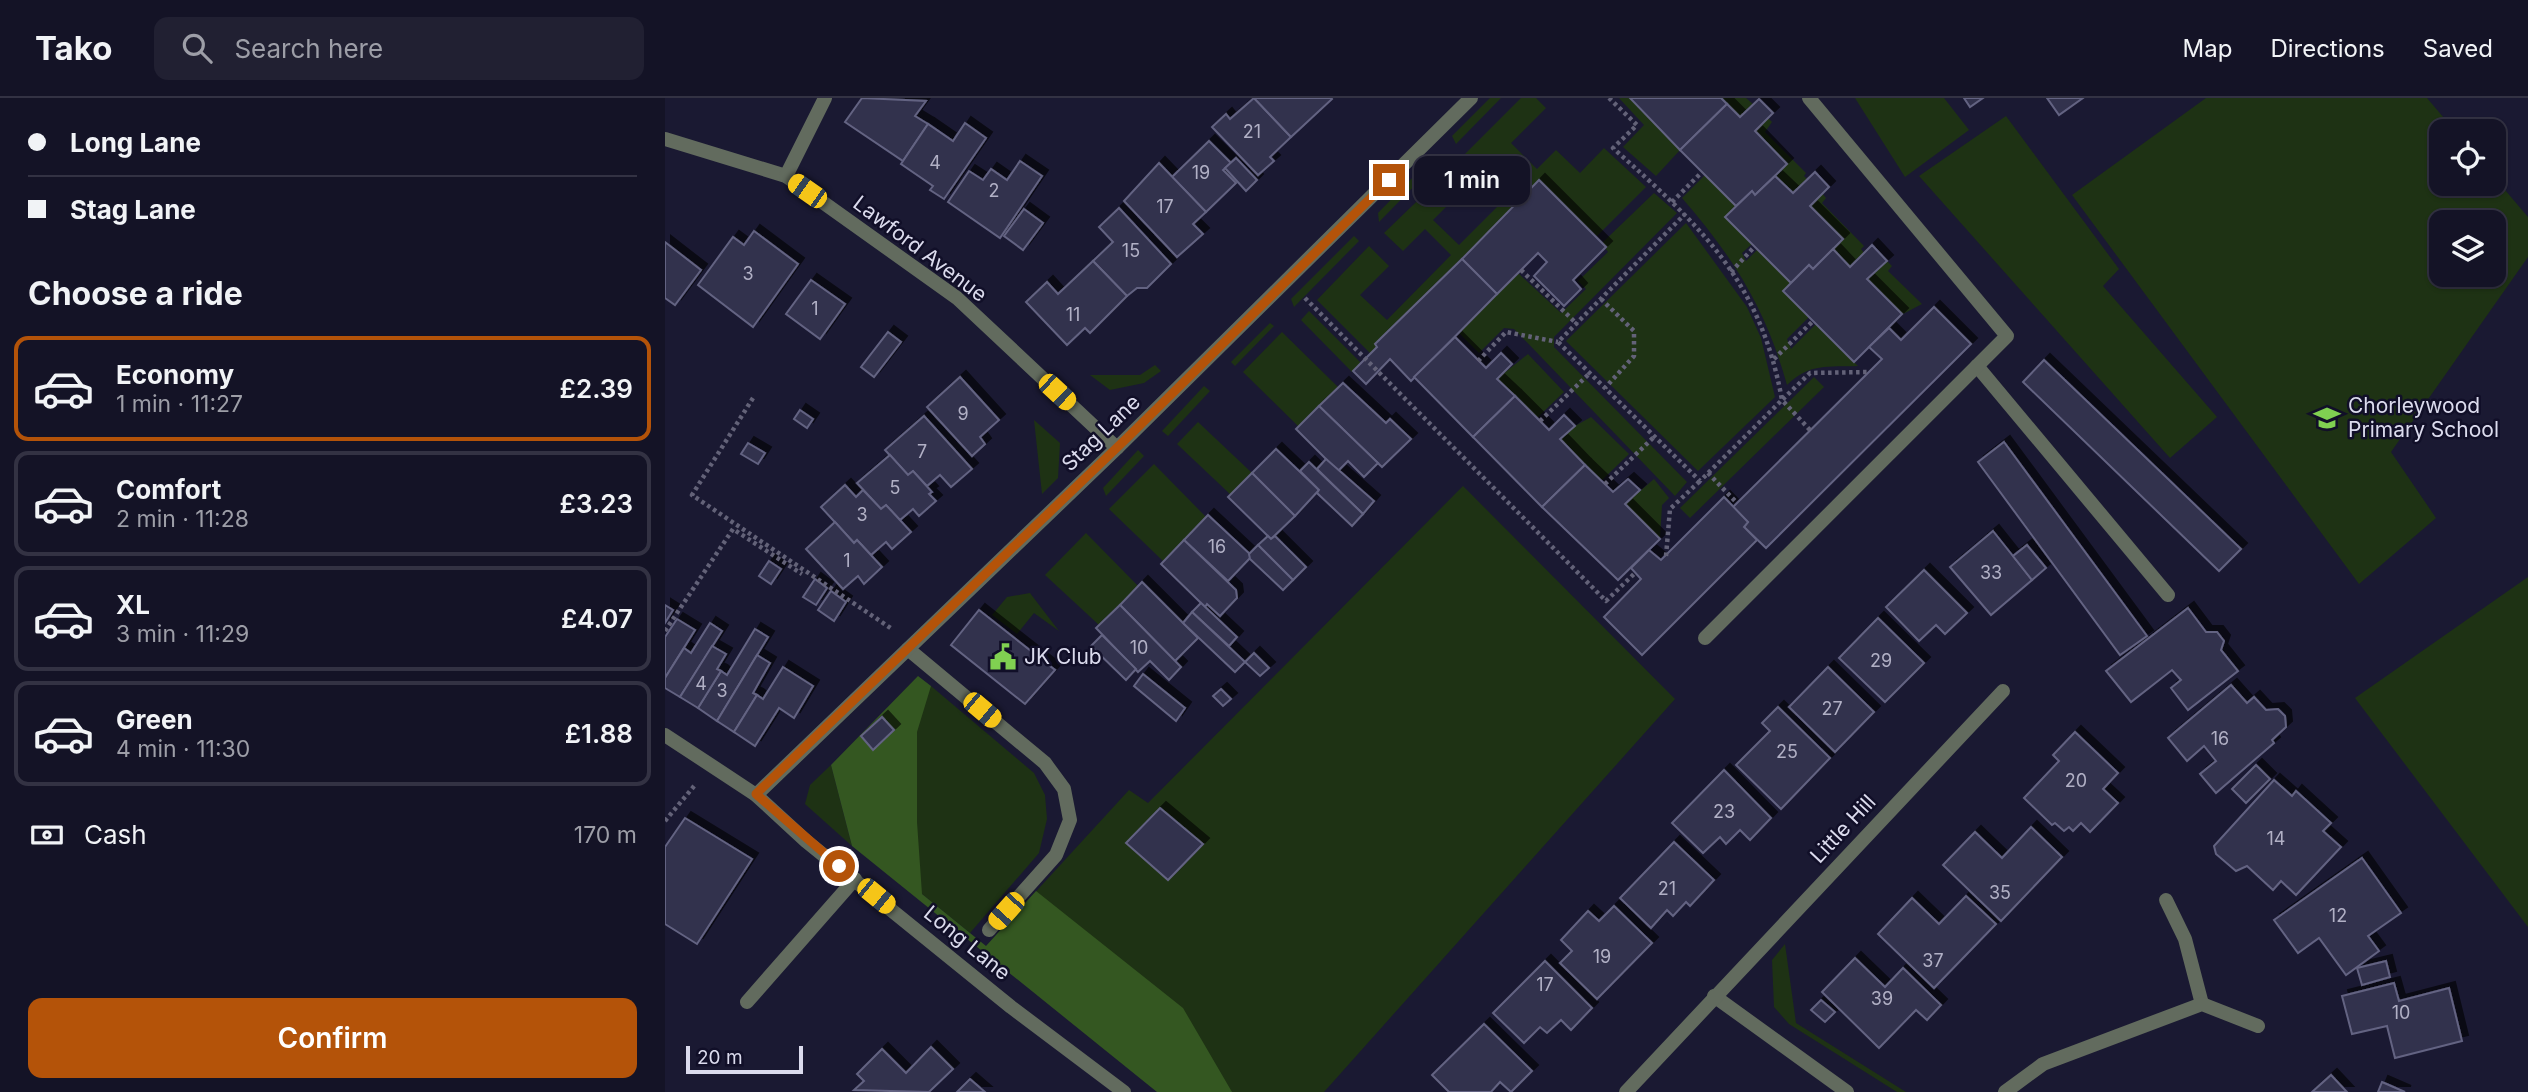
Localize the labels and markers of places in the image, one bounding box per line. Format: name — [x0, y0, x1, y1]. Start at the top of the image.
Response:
place label: Chorleywood Primary School — [2348, 393, 2499, 442]
school or university icon: Chorleywood Primary School — [2312, 403, 2342, 433]
public building icon: JK Club — [988, 642, 1018, 672]
place label: JK Club — [1024, 644, 1102, 669]

